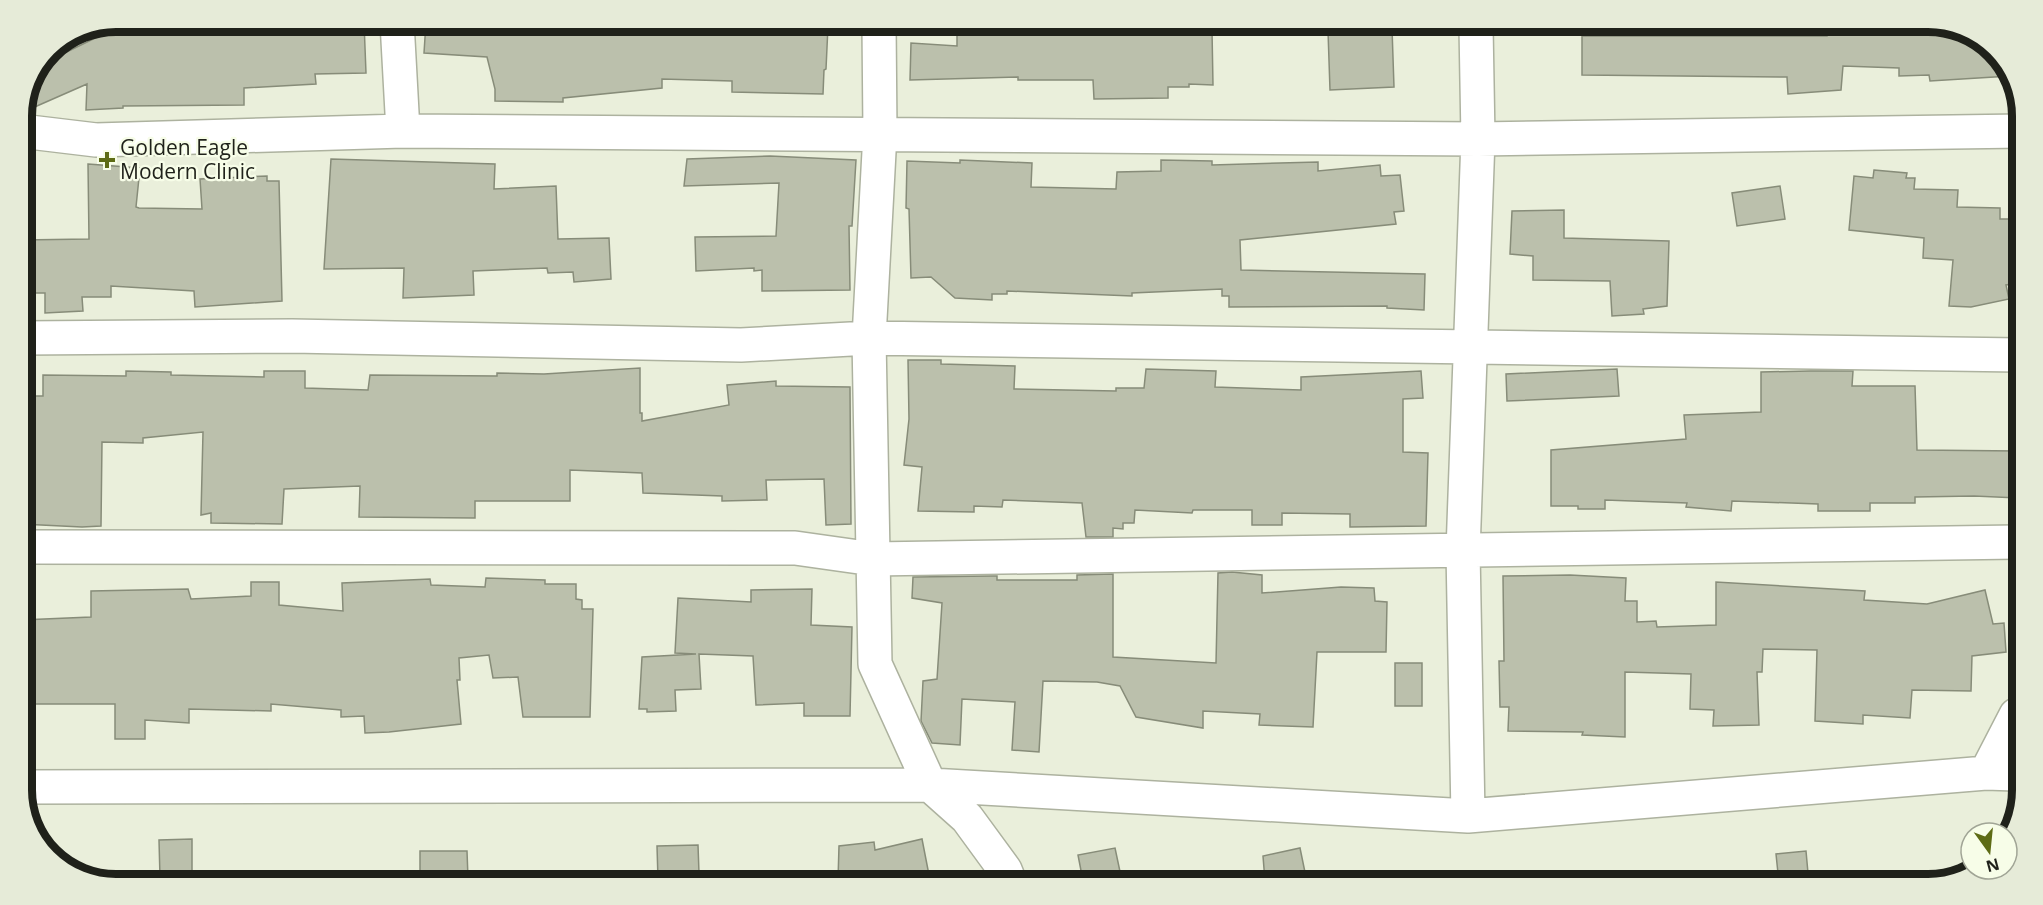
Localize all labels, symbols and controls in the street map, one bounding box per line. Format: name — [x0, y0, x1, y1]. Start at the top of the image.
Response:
place label: Golden Eagle Modern Clinic — [120, 133, 255, 185]
marker: Golden Eagle Modern Clinic — [98, 151, 116, 169]
north arrow — [1959, 821, 2019, 881]
text: N — [1984, 853, 2002, 878]

